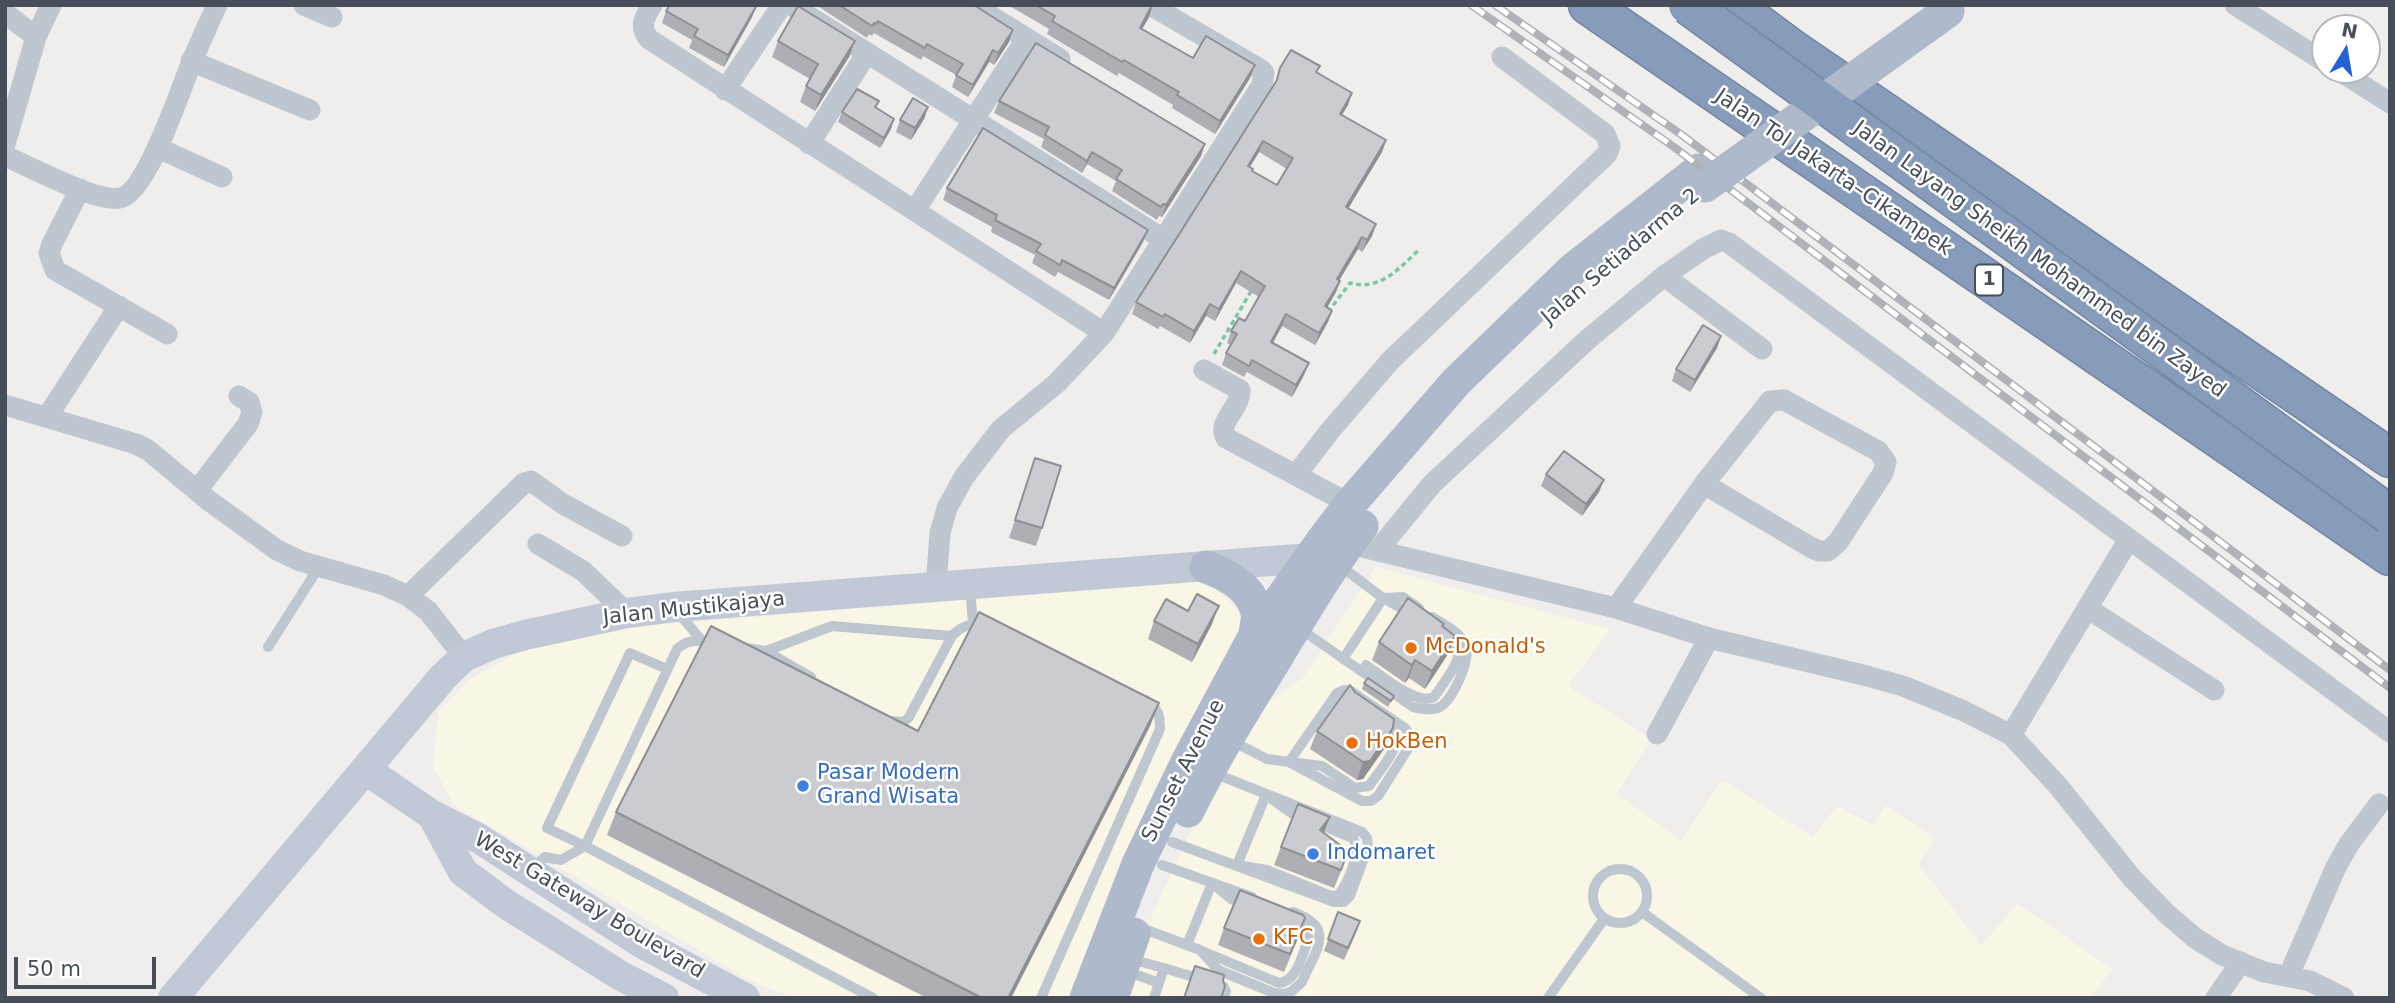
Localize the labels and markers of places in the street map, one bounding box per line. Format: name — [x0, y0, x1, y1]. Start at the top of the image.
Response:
place label: McDonald's — [1425, 635, 1546, 661]
marker: McDonald's — [1403, 640, 1419, 656]
place label: HokBen — [1366, 730, 1447, 756]
marker: HokBen — [1344, 735, 1360, 751]
place label: Pasar Modern Grand Wisata — [817, 761, 959, 811]
marker: Pasar Modern Grand Wisata — [795, 778, 811, 794]
place label: Indomaret — [1327, 841, 1435, 867]
marker: Indomaret — [1305, 846, 1321, 862]
place label: KFC — [1273, 926, 1314, 952]
marker: KFC — [1251, 931, 1267, 947]

